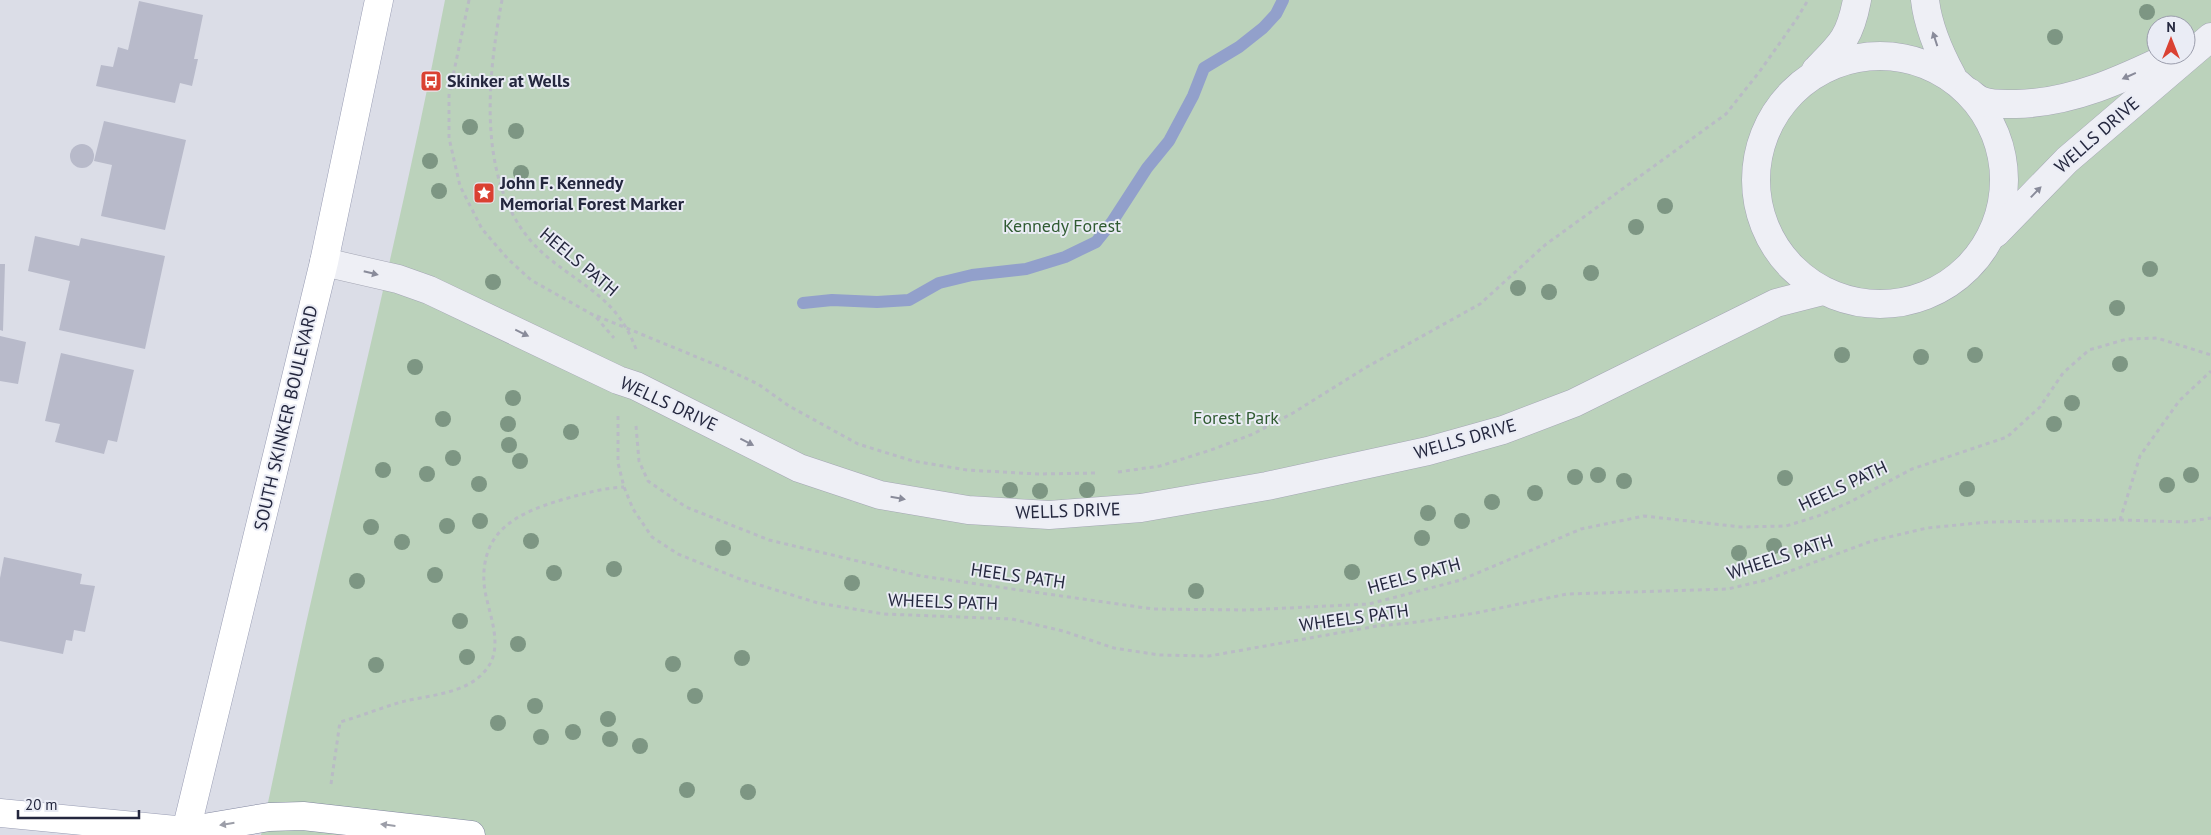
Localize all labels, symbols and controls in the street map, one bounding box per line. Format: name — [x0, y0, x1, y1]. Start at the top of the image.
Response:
north arrow — [2146, 15, 2196, 65]
text: N — [2166, 18, 2176, 36]
one-way arrow — [1930, 32, 1938, 47]
bus stop icon: Skinker at Wells — [419, 69, 443, 93]
place label: Skinker at Wells — [447, 69, 570, 92]
one-way arrow — [2122, 72, 2136, 80]
street label: WELLS DRIVE — [2049, 91, 2144, 178]
place label: John F. Kennedy Memorial Forest Marker — [499, 171, 685, 215]
place icon: John F. Kennedy Memorial Forest Marker — [472, 181, 496, 205]
one-way arrow — [2030, 186, 2042, 198]
park label: Kennedy Forest — [1003, 214, 1121, 237]
street label: HEELS PATH — [535, 222, 623, 301]
one-way arrow — [364, 269, 379, 277]
street label: SOUTH SKINKER BOULEVARD — [248, 303, 323, 533]
one-way arrow — [515, 329, 529, 337]
street label: WELLS DRIVE — [617, 371, 722, 436]
park label: Forest Park — [1193, 406, 1279, 429]
street label: WELLS DRIVE — [1411, 413, 1519, 464]
one-way arrow — [739, 437, 754, 446]
street label: HEELS PATH — [1795, 455, 1891, 516]
one-way arrow — [891, 494, 906, 502]
street label: WELLS DRIVE — [1015, 497, 1121, 524]
street label: WHEELS PATH — [1724, 529, 1836, 585]
street label: HEELS PATH — [1365, 552, 1463, 599]
street label: HEELS PATH — [969, 557, 1067, 594]
street label: WHEELS PATH — [887, 588, 999, 615]
street label: WHEELS PATH — [1298, 598, 1410, 637]
scale bar — [18, 788, 139, 820]
text: 20 m — [25, 795, 58, 814]
one-way arrow — [218, 820, 234, 828]
one-way arrow — [380, 821, 396, 829]

